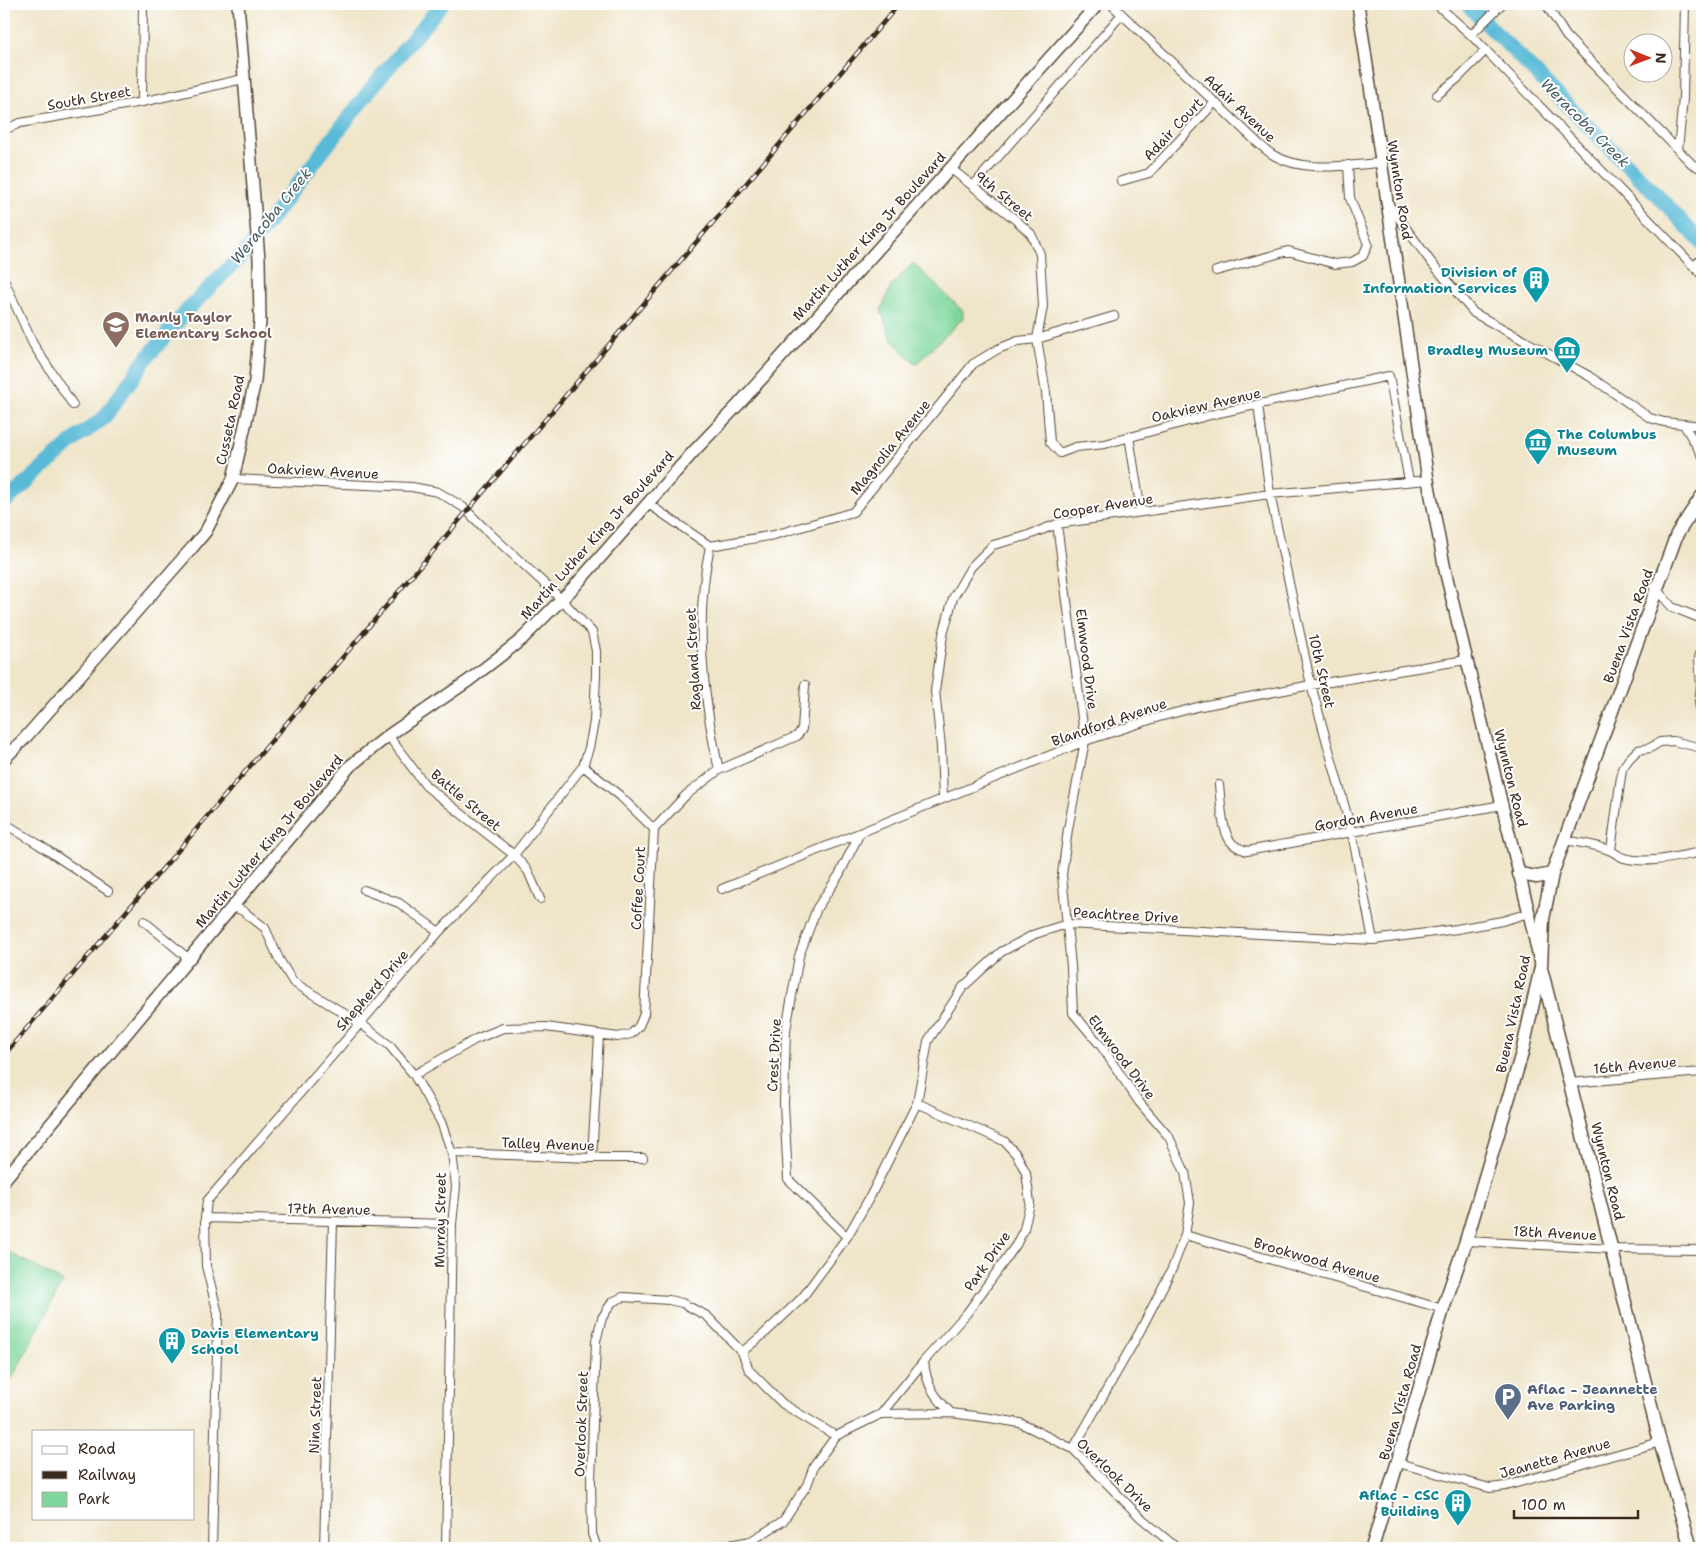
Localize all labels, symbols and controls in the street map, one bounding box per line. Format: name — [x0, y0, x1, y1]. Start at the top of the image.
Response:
north arrow — [1624, 32, 1674, 82]
text: N — [1652, 53, 1670, 64]
street label: Adair Avenue — [1200, 70, 1280, 146]
water label: Weracoba Creek — [1536, 74, 1634, 172]
street label: South Street — [46, 82, 132, 114]
street label: Adair Court — [1139, 94, 1207, 164]
street label: Wynnton Road — [1383, 139, 1417, 241]
street label: Martin Luther King Jr Boulevard — [788, 148, 950, 324]
water label: Weracoba Creek — [226, 163, 316, 268]
street label: 9th Street — [971, 167, 1037, 225]
place label: Division of Information Services — [1363, 263, 1517, 297]
building icon: Division of Information Services — [1521, 265, 1551, 304]
place label: Manly Taylor Elementary School — [135, 308, 272, 342]
school or university icon: Manly Taylor Elementary School — [101, 310, 131, 349]
museum icon: Bradley Museum — [1552, 335, 1582, 374]
place label: Bradley Museum — [1427, 341, 1548, 359]
street label: Cusseta Road — [212, 373, 248, 467]
street label: Oakview Avenue — [1149, 384, 1263, 426]
street label: Magnolia Avenue — [846, 395, 934, 499]
place label: The Columbus Museum — [1557, 425, 1656, 459]
museum icon: The Columbus Museum — [1523, 427, 1553, 466]
street label: Martin Luther King Jr Boulevard — [516, 447, 678, 623]
street label: Oakview Avenue — [267, 459, 379, 483]
street label: Cooper Avenue — [1051, 489, 1155, 523]
street label: Buena Vista Road — [1599, 566, 1657, 686]
street label: Ragland Street — [681, 607, 705, 711]
street label: Elmwood Drive — [1072, 607, 1102, 711]
street label: 10th Street — [1305, 632, 1339, 710]
street label: Blandford Avenue — [1049, 694, 1169, 750]
street label: Wynnton Road — [1490, 727, 1532, 829]
street label: Martin Luther King Jr Boulevard — [191, 751, 347, 931]
street label: Battle Street — [427, 765, 505, 835]
street label: Gordon Avenue — [1313, 799, 1419, 835]
street label: Coffee Court — [627, 846, 649, 930]
street label: Peachtree Drive — [1073, 903, 1179, 927]
street label: Shepherd Drive — [332, 945, 412, 1034]
street label: Buena Vista Road — [1492, 953, 1534, 1075]
street label: Elmwood Drive — [1084, 1011, 1160, 1103]
street label: Crest Drive — [763, 1018, 785, 1092]
street label: 16th Avenue — [1593, 1052, 1678, 1078]
street label: Wynnton Road — [1587, 1120, 1629, 1222]
street label: Talley Avenue — [501, 1133, 595, 1155]
street label: Murray Street — [430, 1172, 450, 1268]
street label: 17th Avenue — [287, 1199, 371, 1219]
street label: 18th Avenue — [1513, 1222, 1597, 1244]
street label: Park Drive — [960, 1227, 1014, 1294]
street label: Brookwood Avenue — [1252, 1233, 1382, 1287]
place label: Davis Elementary School — [191, 1324, 319, 1358]
building icon: Davis Elementary School — [157, 1326, 187, 1365]
street label: Buena Vista Road — [1375, 1342, 1425, 1462]
street label: Overlook Street — [570, 1371, 592, 1477]
street label: Nina Street — [305, 1376, 325, 1454]
place label: Aflac - Jeannette Ave Parking — [1527, 1380, 1658, 1414]
parking icon: Aflac - Jeannette Ave Parking — [1493, 1382, 1523, 1421]
legend — [32, 1430, 195, 1520]
street label: Overlook Drive — [1073, 1434, 1157, 1516]
street label: Jeanette Avenue — [1497, 1434, 1613, 1482]
text: Road — [78, 1439, 116, 1459]
text: Railway — [78, 1465, 136, 1485]
place label: Aflac - CSC Building — [1359, 1486, 1439, 1520]
scale bar — [1514, 1487, 1637, 1519]
building icon: Aflac - CSC Building — [1443, 1488, 1473, 1527]
text: Park — [78, 1489, 110, 1509]
text: 100 m — [1521, 1495, 1566, 1515]

